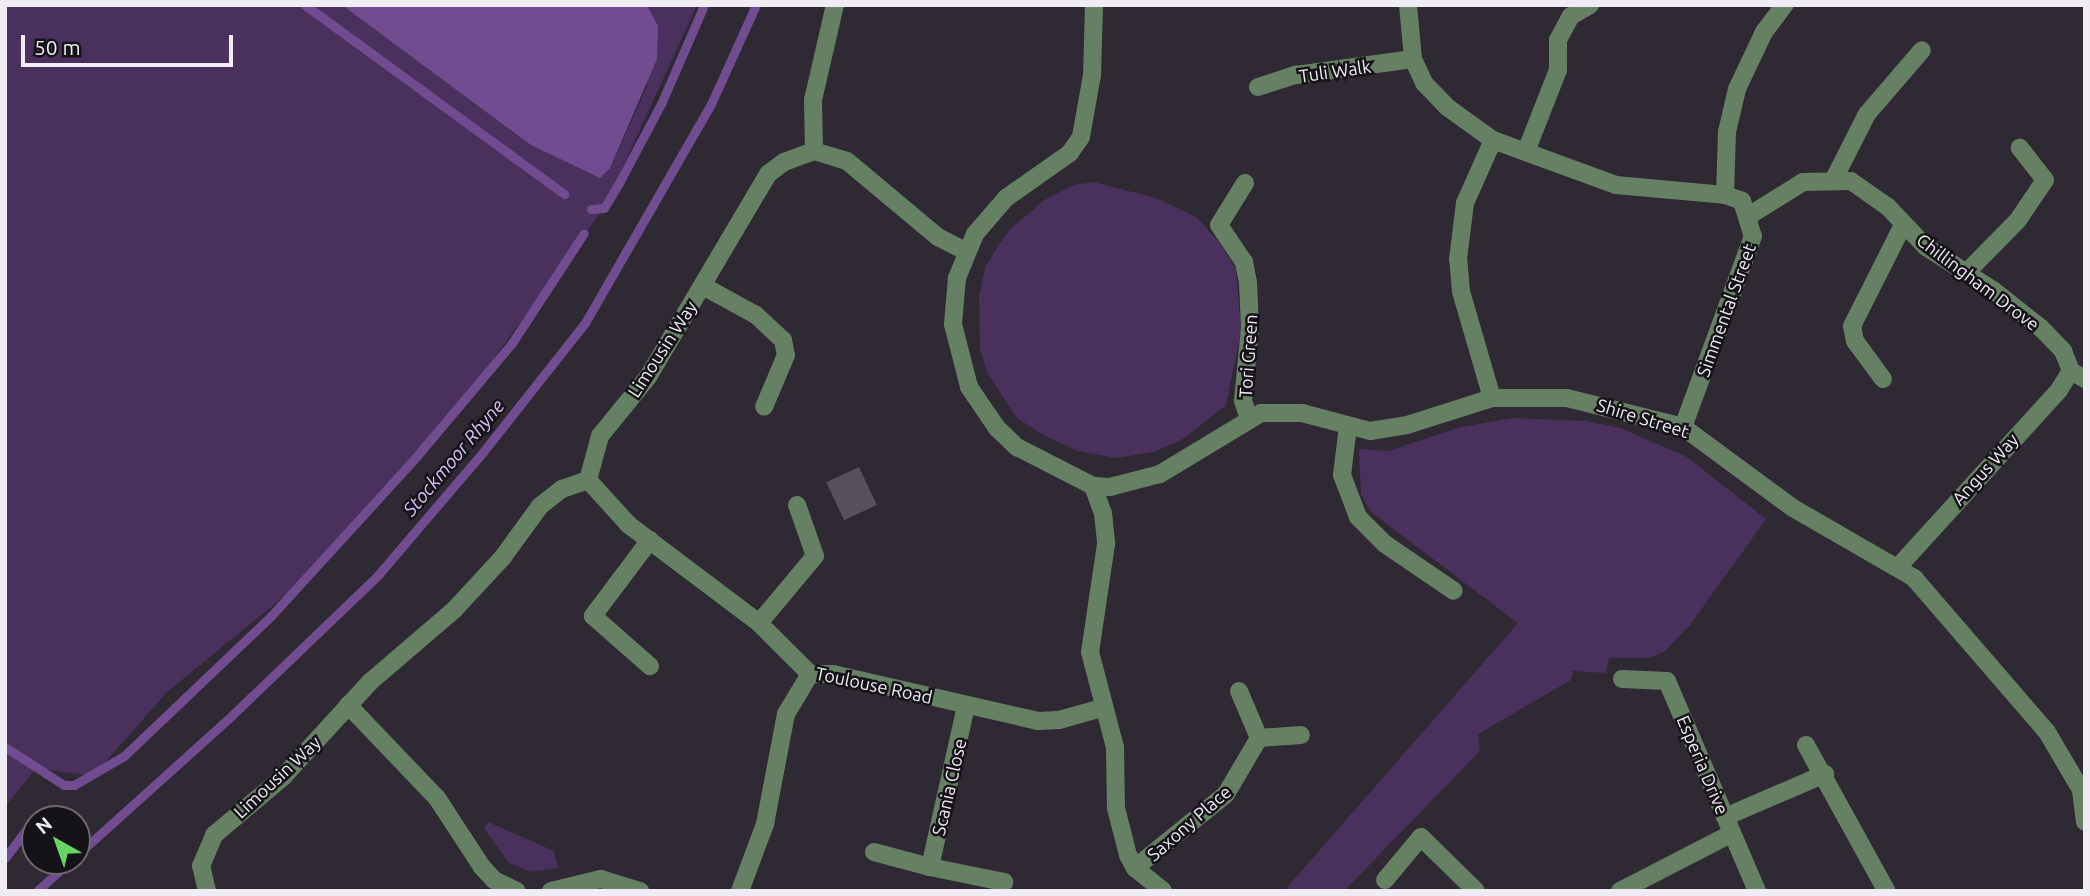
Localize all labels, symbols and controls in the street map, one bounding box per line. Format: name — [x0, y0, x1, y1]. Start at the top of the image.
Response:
scale bar — [24, 21, 236, 65]
text: 50 m — [34, 35, 81, 59]
street label: Tuli Walk — [1298, 55, 1372, 87]
street label: Chillingham Drove — [1912, 229, 2044, 335]
street label: Simmental Street — [1692, 240, 1760, 380]
street label: Limousin Way — [623, 297, 701, 401]
street label: Tori Green — [1234, 313, 1262, 399]
street label: Shire Street — [1594, 394, 1692, 442]
water label: Stockmoor Rhyne — [399, 395, 509, 521]
street label: Angus Way — [1947, 429, 2023, 509]
street label: Toulouse Road — [814, 662, 934, 708]
street label: Esperia Drive — [1672, 712, 1734, 818]
street label: Limousin Way — [229, 731, 325, 823]
street label: Scania Close — [927, 736, 971, 838]
street label: Saxony Place — [1143, 781, 1235, 865]
north arrow — [21, 805, 91, 875]
text: N — [31, 812, 56, 838]

